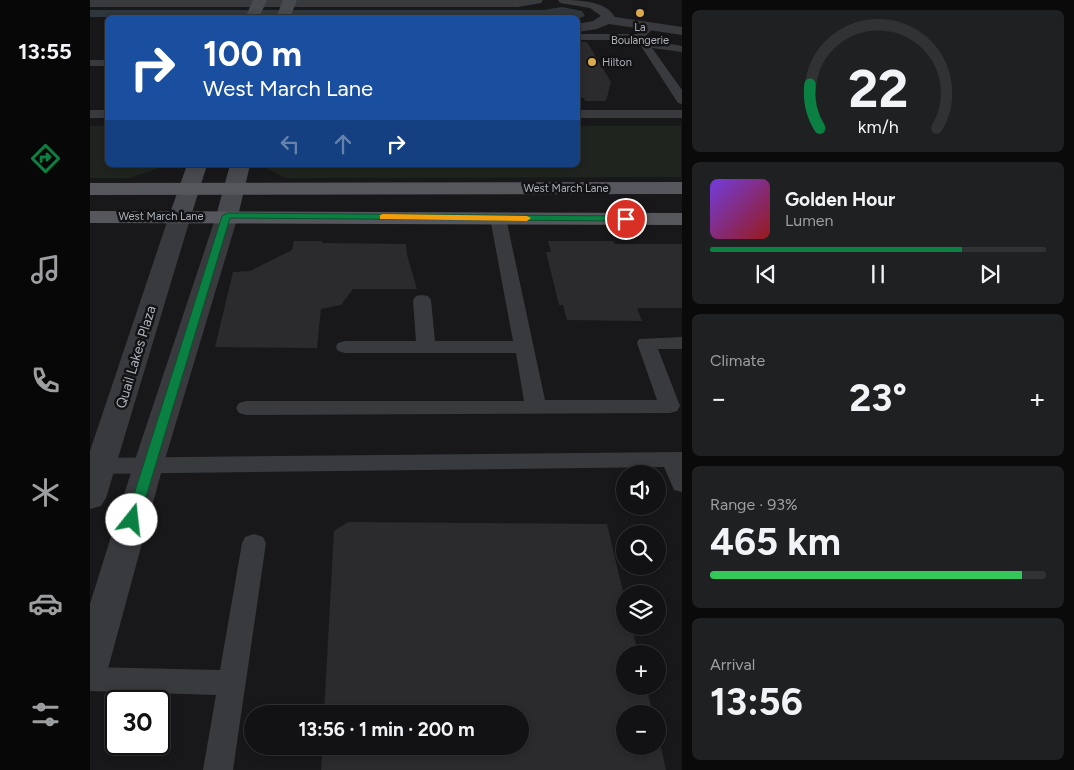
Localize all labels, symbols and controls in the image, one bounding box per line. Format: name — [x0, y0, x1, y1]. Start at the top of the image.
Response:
marker: La Boulangerie — [634, 7, 646, 19]
place label: La Boulangerie — [611, 21, 669, 47]
text: 100 m — [203, 33, 302, 75]
icon: right — [120, 35, 185, 100]
text: 13:55 — [18, 38, 72, 65]
marker: Hilton — [586, 56, 598, 68]
place label: Hilton — [602, 56, 632, 69]
text: 22 — [848, 58, 908, 120]
text: West March Lane — [203, 75, 373, 102]
text: km/h — [858, 116, 898, 137]
icon: left — [276, 130, 304, 158]
icon: ahead — [329, 130, 357, 158]
icon: right — [382, 130, 410, 158]
icon: directions — [28, 141, 63, 176]
street label: West March Lane — [523, 182, 609, 195]
text: Golden Hour — [785, 188, 895, 211]
pin — [605, 198, 647, 240]
icon: arrive — [612, 205, 640, 233]
street label: West March Lane — [118, 210, 204, 223]
text: Lumen — [785, 211, 834, 230]
icon: music — [28, 252, 63, 287]
icon: previous — [752, 260, 780, 288]
icon: pause — [864, 260, 892, 288]
icon: next — [976, 260, 1004, 288]
street label: Quail Lakes Plaza — [112, 304, 160, 410]
text: Climate — [710, 351, 765, 370]
icon: phone — [28, 363, 63, 398]
text: 23° — [849, 375, 907, 421]
text: − — [710, 381, 727, 415]
text: + — [1029, 381, 1046, 415]
map controls — [616, 465, 666, 755]
button: sound — [616, 465, 666, 515]
icon: climate — [28, 475, 63, 510]
position arrow — [105, 493, 157, 545]
text: Range · 93% — [710, 495, 798, 514]
text: 465 km — [710, 519, 841, 565]
button: search — [616, 525, 666, 575]
button: layers — [616, 585, 666, 635]
icon: car — [28, 586, 63, 621]
button: + — [616, 645, 666, 695]
text: Arrival — [710, 655, 755, 674]
text: 13:56 — [710, 679, 803, 725]
speed limit sign: 30 — [105, 690, 170, 755]
icon: filters — [28, 697, 63, 732]
button: − — [616, 705, 666, 755]
text: 13:56 · 1 min · 200 m — [299, 718, 474, 741]

